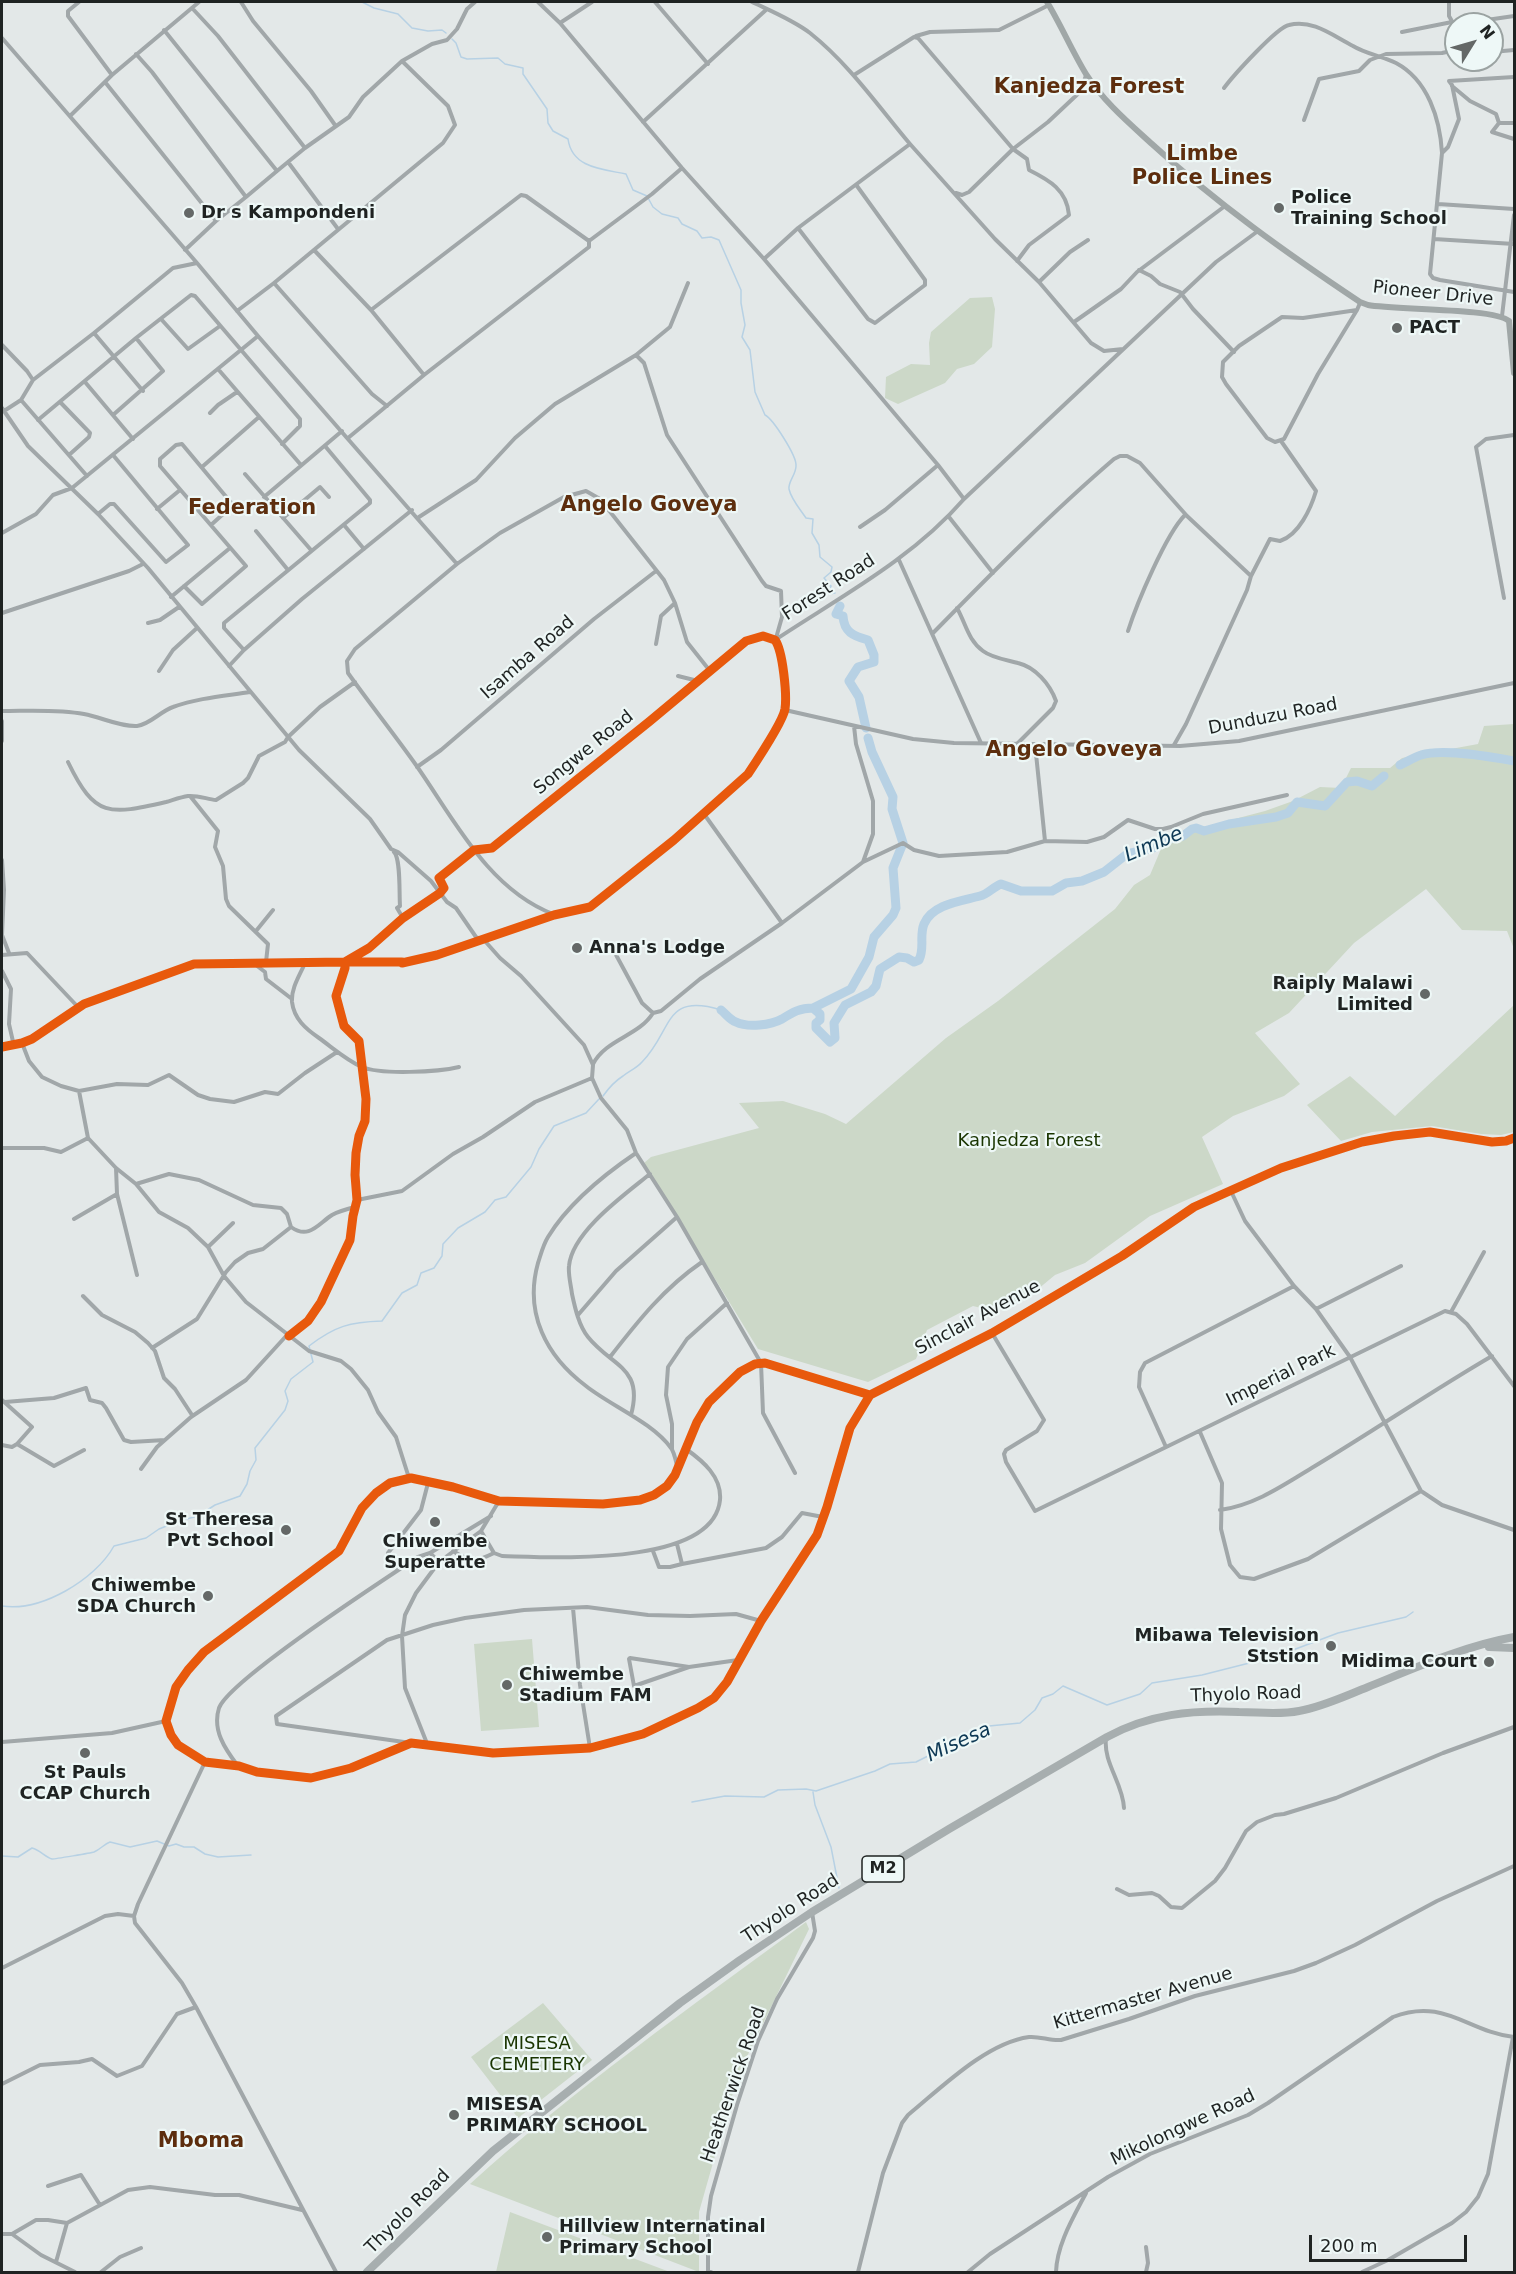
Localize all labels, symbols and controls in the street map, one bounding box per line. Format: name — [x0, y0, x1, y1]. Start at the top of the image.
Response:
north arrow — [1444, 12, 1504, 72]
text: N — [1476, 21, 1499, 43]
district label: Kanjedza Forest — [994, 75, 1184, 101]
district label: Limbe Police Lines — [1132, 142, 1272, 192]
place label: Police Training School — [1291, 187, 1447, 230]
marker: Police Training School — [1272, 201, 1286, 215]
place label: Dr s Kampondeni — [201, 202, 375, 224]
marker: Dr s Kampondeni — [182, 206, 196, 220]
street label: Pioneer Drive — [1372, 277, 1494, 311]
place label: PACT — [1409, 317, 1460, 339]
marker: PACT — [1390, 321, 1404, 335]
district label: Angelo Goveya — [561, 493, 737, 519]
district label: Federation — [188, 496, 316, 522]
street label: Forest Road — [779, 550, 879, 626]
street label: Isamba Road — [477, 612, 579, 704]
street label: Dunduzu Road — [1207, 694, 1339, 740]
street label: Songwe Road — [530, 706, 638, 800]
district label: Angelo Goveya — [986, 738, 1162, 764]
water label: Limbe — [1121, 822, 1187, 868]
place label: Anna's Lodge — [589, 937, 725, 959]
marker: Anna's Lodge — [570, 941, 584, 955]
place label: Raiply Malawi Limited — [1273, 973, 1413, 1016]
marker: Raiply Malawi Limited — [1418, 987, 1432, 1001]
park label: Kanjedza Forest — [958, 1130, 1100, 1152]
street label: Sinclair Avenue — [912, 1276, 1044, 1360]
street label: Imperial Park — [1223, 1340, 1339, 1412]
place label: St Theresa Pvt School — [165, 1509, 274, 1552]
marker: Chiwembe Superatte — [428, 1515, 442, 1529]
marker: St Theresa Pvt School — [279, 1523, 293, 1537]
place label: Chiwembe Superatte — [383, 1531, 487, 1574]
place label: Chiwembe SDA Church — [77, 1575, 196, 1618]
marker: Chiwembe SDA Church — [201, 1589, 215, 1603]
place label: Mibawa Television Ststion — [1134, 1625, 1319, 1668]
marker: Mibawa Television Ststion — [1324, 1639, 1338, 1653]
place label: Midima Court — [1341, 1651, 1477, 1673]
marker: Midima Court — [1482, 1655, 1496, 1669]
place label: Chiwembe Stadium FAM — [519, 1664, 652, 1706]
marker: Chiwembe Stadium FAM — [500, 1678, 514, 1692]
street label: Thyolo Road — [1190, 1682, 1302, 1708]
water label: Misesa — [923, 1718, 995, 1768]
marker: St Pauls CCAP Church — [78, 1746, 92, 1760]
place label: St Pauls CCAP Church — [19, 1762, 151, 1804]
road number: M2 — [862, 1856, 904, 1882]
street label: Thyolo Road — [739, 1870, 843, 1948]
street label: Kittermaster Avenue — [1051, 1963, 1235, 2035]
street label: Heatherwick Road — [697, 2004, 771, 2166]
park label: MISESA CEMETERY — [489, 2033, 585, 2076]
street label: Mikolongwe Road — [1107, 2085, 1259, 2171]
place label: MISESA PRIMARY SCHOOL — [466, 2094, 647, 2136]
marker: MISESA PRIMARY SCHOOL — [447, 2108, 461, 2122]
district label: Mboma — [158, 2129, 244, 2155]
street label: Thyolo Road — [361, 2165, 455, 2259]
place label: Hillview Internatinal Primary School — [559, 2216, 766, 2258]
scale bar — [1312, 2223, 1470, 2261]
marker: Hillview Internatinal Primary School — [540, 2230, 554, 2244]
text: 200 m — [1320, 2235, 1378, 2256]

